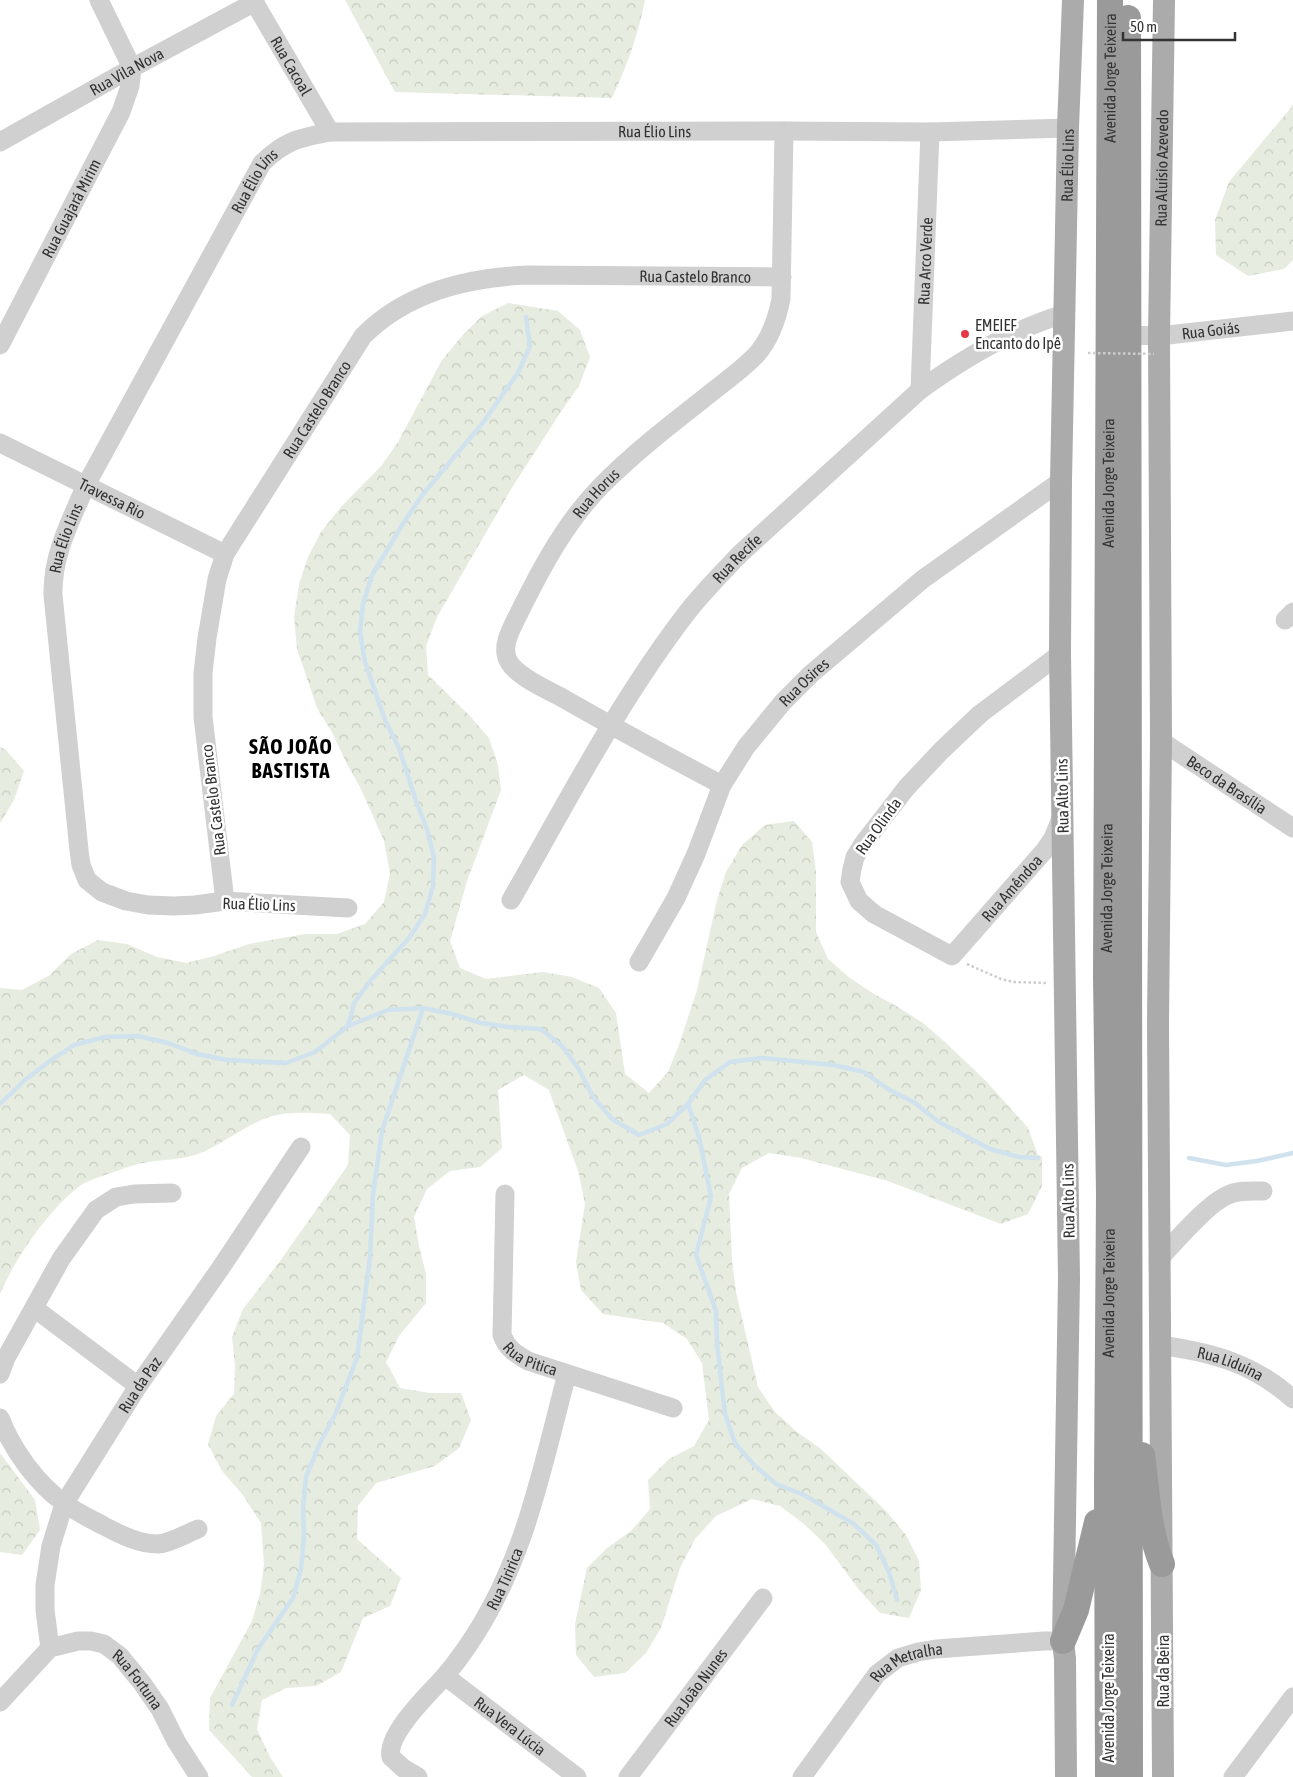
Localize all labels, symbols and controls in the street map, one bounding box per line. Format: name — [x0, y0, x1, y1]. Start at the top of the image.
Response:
scale bar — [1123, 10, 1236, 42]
street label: Avenida Jorge Teixeira — [1100, 13, 1120, 143]
text: 50 m — [1130, 18, 1157, 35]
street label: Rua Cacoal — [267, 33, 316, 99]
street label: Rua Vila Nova — [87, 44, 167, 99]
street label: Rua Aluísio Azevedo — [1152, 109, 1171, 227]
street label: Rua Élio Lins — [618, 122, 692, 140]
street label: Rua Élio Lins — [1058, 128, 1077, 202]
street label: Rua Élio Lins — [227, 144, 281, 216]
street label: Rua Guajará Mirim — [38, 156, 104, 261]
street label: Rua Arco Verde — [914, 217, 936, 305]
street label: Rua Castelo Branco — [639, 267, 751, 286]
place label: EMEIEF Encanto do Ipê — [975, 316, 1061, 353]
street label: Rua Goiás — [1181, 318, 1241, 342]
marker: EMEIEF Encanto do Ipê — [959, 328, 971, 340]
street label: Rua Castelo Branco — [279, 357, 354, 461]
street label: Avenida Jorge Teixeira — [1099, 418, 1118, 548]
street label: Rua Horus — [569, 464, 623, 521]
street label: Travessa Rio — [76, 474, 148, 522]
street label: Rua Élio Lins — [45, 500, 86, 575]
street label: Rua Recife — [708, 530, 765, 586]
street label: Rua Osires — [775, 654, 832, 710]
district label: SÃO JOÃO BASTISTA — [249, 734, 333, 782]
street label: Rua Castelo Branco — [197, 743, 229, 857]
street label: Beco da Brasília — [1184, 752, 1270, 817]
street label: Rua Alto Lins — [1052, 758, 1072, 834]
street label: Rua Olinda — [851, 794, 905, 858]
street label: Avenida Jorge Teixeira — [1097, 823, 1116, 953]
street label: Rua Amêndoa — [978, 851, 1046, 925]
street label: Rua Élio Lins — [222, 894, 296, 914]
street label: Rua Alto Lins — [1058, 1163, 1078, 1239]
street label: Avenida Jorge Teixeira — [1099, 1228, 1118, 1358]
street label: Rua Pitica — [499, 1338, 560, 1379]
street label: Rua Liduína — [1196, 1343, 1267, 1384]
street label: Rua da Paz — [115, 1353, 165, 1416]
street label: Rua Tiririca — [483, 1545, 526, 1613]
street label: Avenida Jorge Teixeira — [1099, 1633, 1118, 1763]
street label: Rua da Beira — [1154, 1635, 1172, 1707]
street label: Rua Metralha — [866, 1640, 943, 1685]
street label: Rua Fortuna — [109, 1645, 166, 1713]
street label: Rua João Nunes — [660, 1645, 731, 1730]
street label: Rua Vera Lúcia — [471, 1693, 549, 1759]

